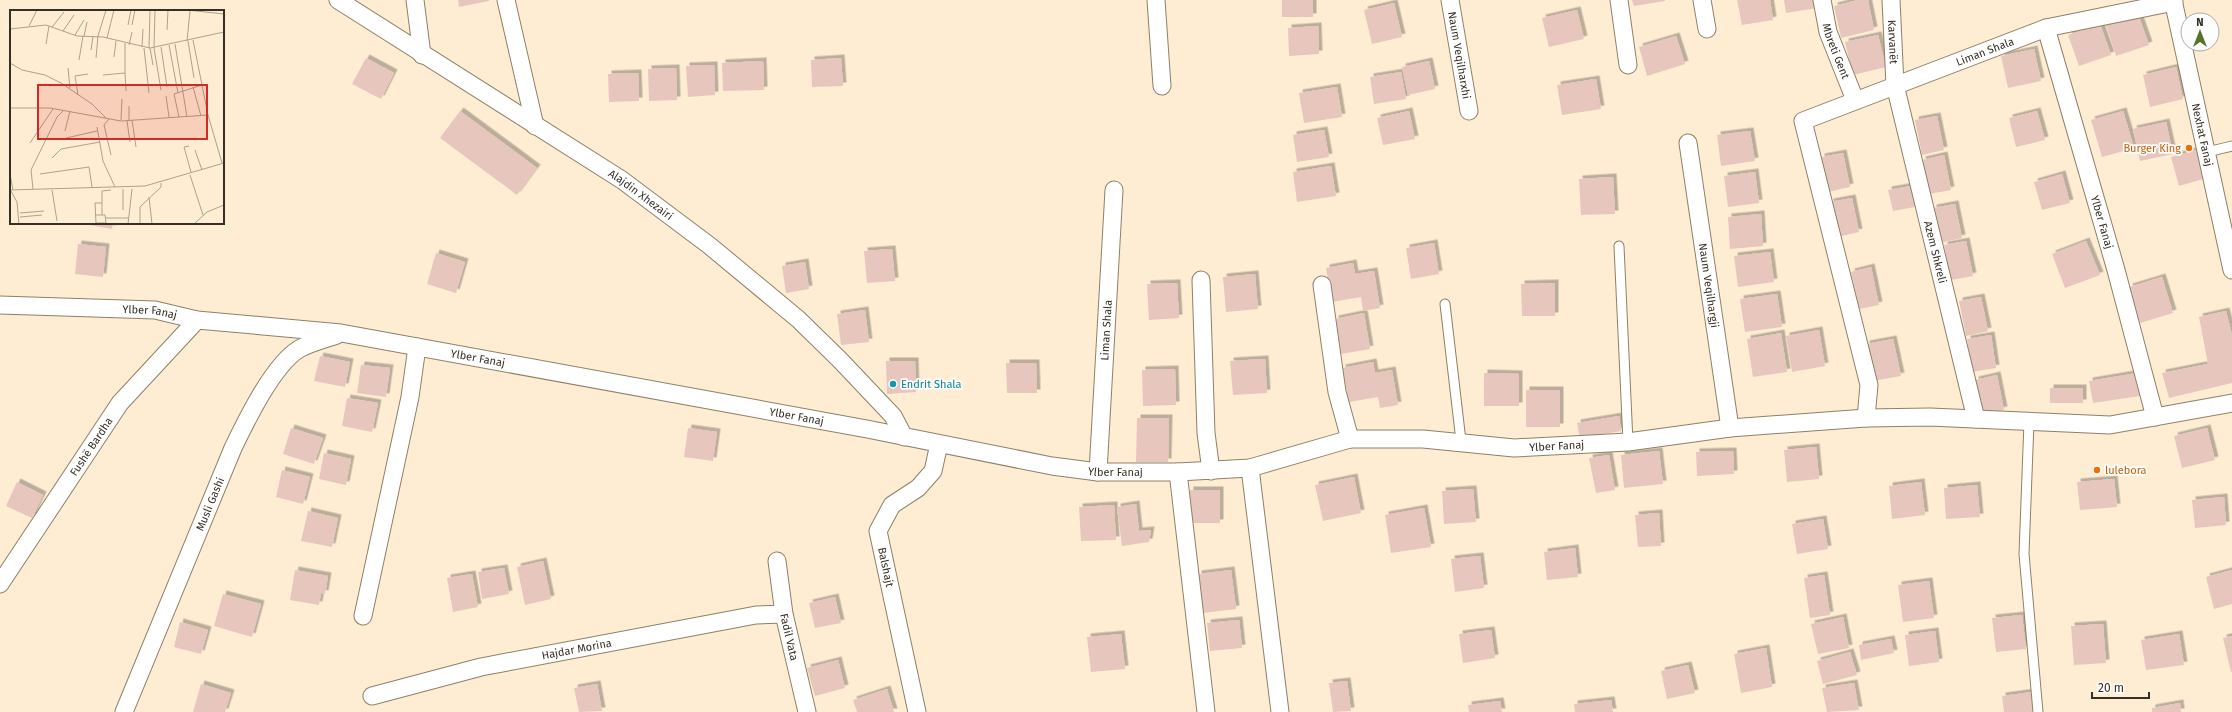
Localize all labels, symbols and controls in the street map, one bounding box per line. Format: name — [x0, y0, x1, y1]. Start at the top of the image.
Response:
inset map — [10, 10, 224, 224]
street label: Naum Veqilharxhi — [1445, 11, 1473, 100]
north arrow — [2180, 12, 2220, 52]
text: N — [2196, 16, 2204, 29]
street label: Karvanët — [1885, 20, 1900, 64]
street label: Mbreti Gent — [1820, 22, 1852, 81]
street label: Liman Shala — [1954, 35, 2016, 69]
street label: Nexhat Fanaj — [2189, 102, 2215, 168]
place label: Burger King — [2123, 142, 2181, 155]
marker: Burger King — [2184, 143, 2194, 153]
street label: Alajdin Xhezairi — [606, 167, 675, 223]
street label: Ylber Fanaj — [2088, 194, 2116, 250]
street label: Azem Shkreli — [1921, 220, 1949, 285]
street label: Naum Veqilhargji — [1696, 242, 1721, 329]
street label: Liman Shala — [1098, 299, 1115, 361]
street label: Ylber Fanaj — [122, 303, 178, 322]
street label: Ylber Fanaj — [450, 347, 506, 370]
place label: Endrit Shala — [901, 378, 962, 391]
marker: Endrit Shala — [888, 379, 898, 389]
street label: Ylber Fanaj — [768, 405, 825, 428]
street label: Fushë Bardha — [68, 415, 116, 478]
street label: Ylber Fanaj — [1529, 438, 1585, 454]
place label: lulebora — [2105, 464, 2147, 477]
street label: Ylber Fanaj — [1087, 465, 1143, 479]
marker: lulebora — [2092, 465, 2102, 475]
street label: Musli Gashi — [193, 475, 227, 533]
street label: Balshajt — [875, 546, 896, 588]
street label: Fadil Vata — [777, 612, 801, 662]
street label: Hajdar Morina — [541, 636, 613, 662]
scale bar — [2092, 674, 2149, 700]
text: 20 m — [2098, 681, 2124, 695]

